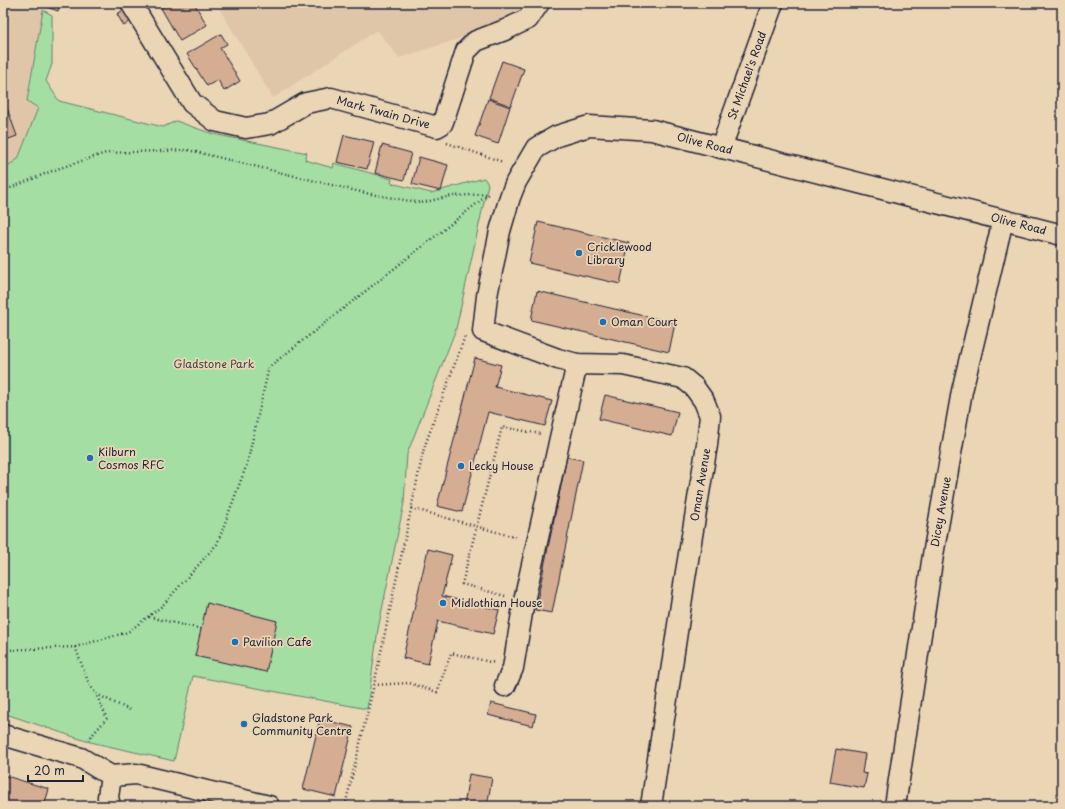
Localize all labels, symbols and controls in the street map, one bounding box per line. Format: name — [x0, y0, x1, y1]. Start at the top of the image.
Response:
street label: St Michael's Road — [723, 29, 770, 122]
street label: Mark Twain Drive — [335, 91, 432, 133]
street label: Olive Road — [675, 128, 735, 158]
street label: Olive Road — [989, 208, 1048, 239]
place label: Cricklewood Library — [587, 238, 652, 268]
marker: Cricklewood Library — [574, 248, 584, 258]
place label: Oman Court — [611, 313, 678, 330]
marker: Oman Court — [598, 317, 608, 327]
park label: Gladstone Park — [174, 355, 255, 372]
place label: Kilburn Cosmos RFC — [98, 443, 165, 473]
street label: Oman Avenue — [686, 446, 714, 522]
marker: Kilburn Cosmos RFC — [85, 453, 95, 463]
place label: Lecky House — [469, 457, 534, 474]
marker: Lecky House — [456, 461, 466, 471]
street label: Dicey Avenue — [926, 475, 955, 548]
place label: Midlothian House — [451, 594, 543, 611]
marker: Midlothian House — [438, 598, 448, 608]
place label: Pavilion Cafe — [243, 633, 312, 650]
marker: Pavilion Cafe — [230, 637, 240, 647]
place label: Gladstone Park Community Centre — [252, 709, 352, 739]
marker: Gladstone Park Community Centre — [239, 719, 249, 729]
scale bar — [28, 757, 83, 783]
text: 20 m — [34, 761, 65, 779]

